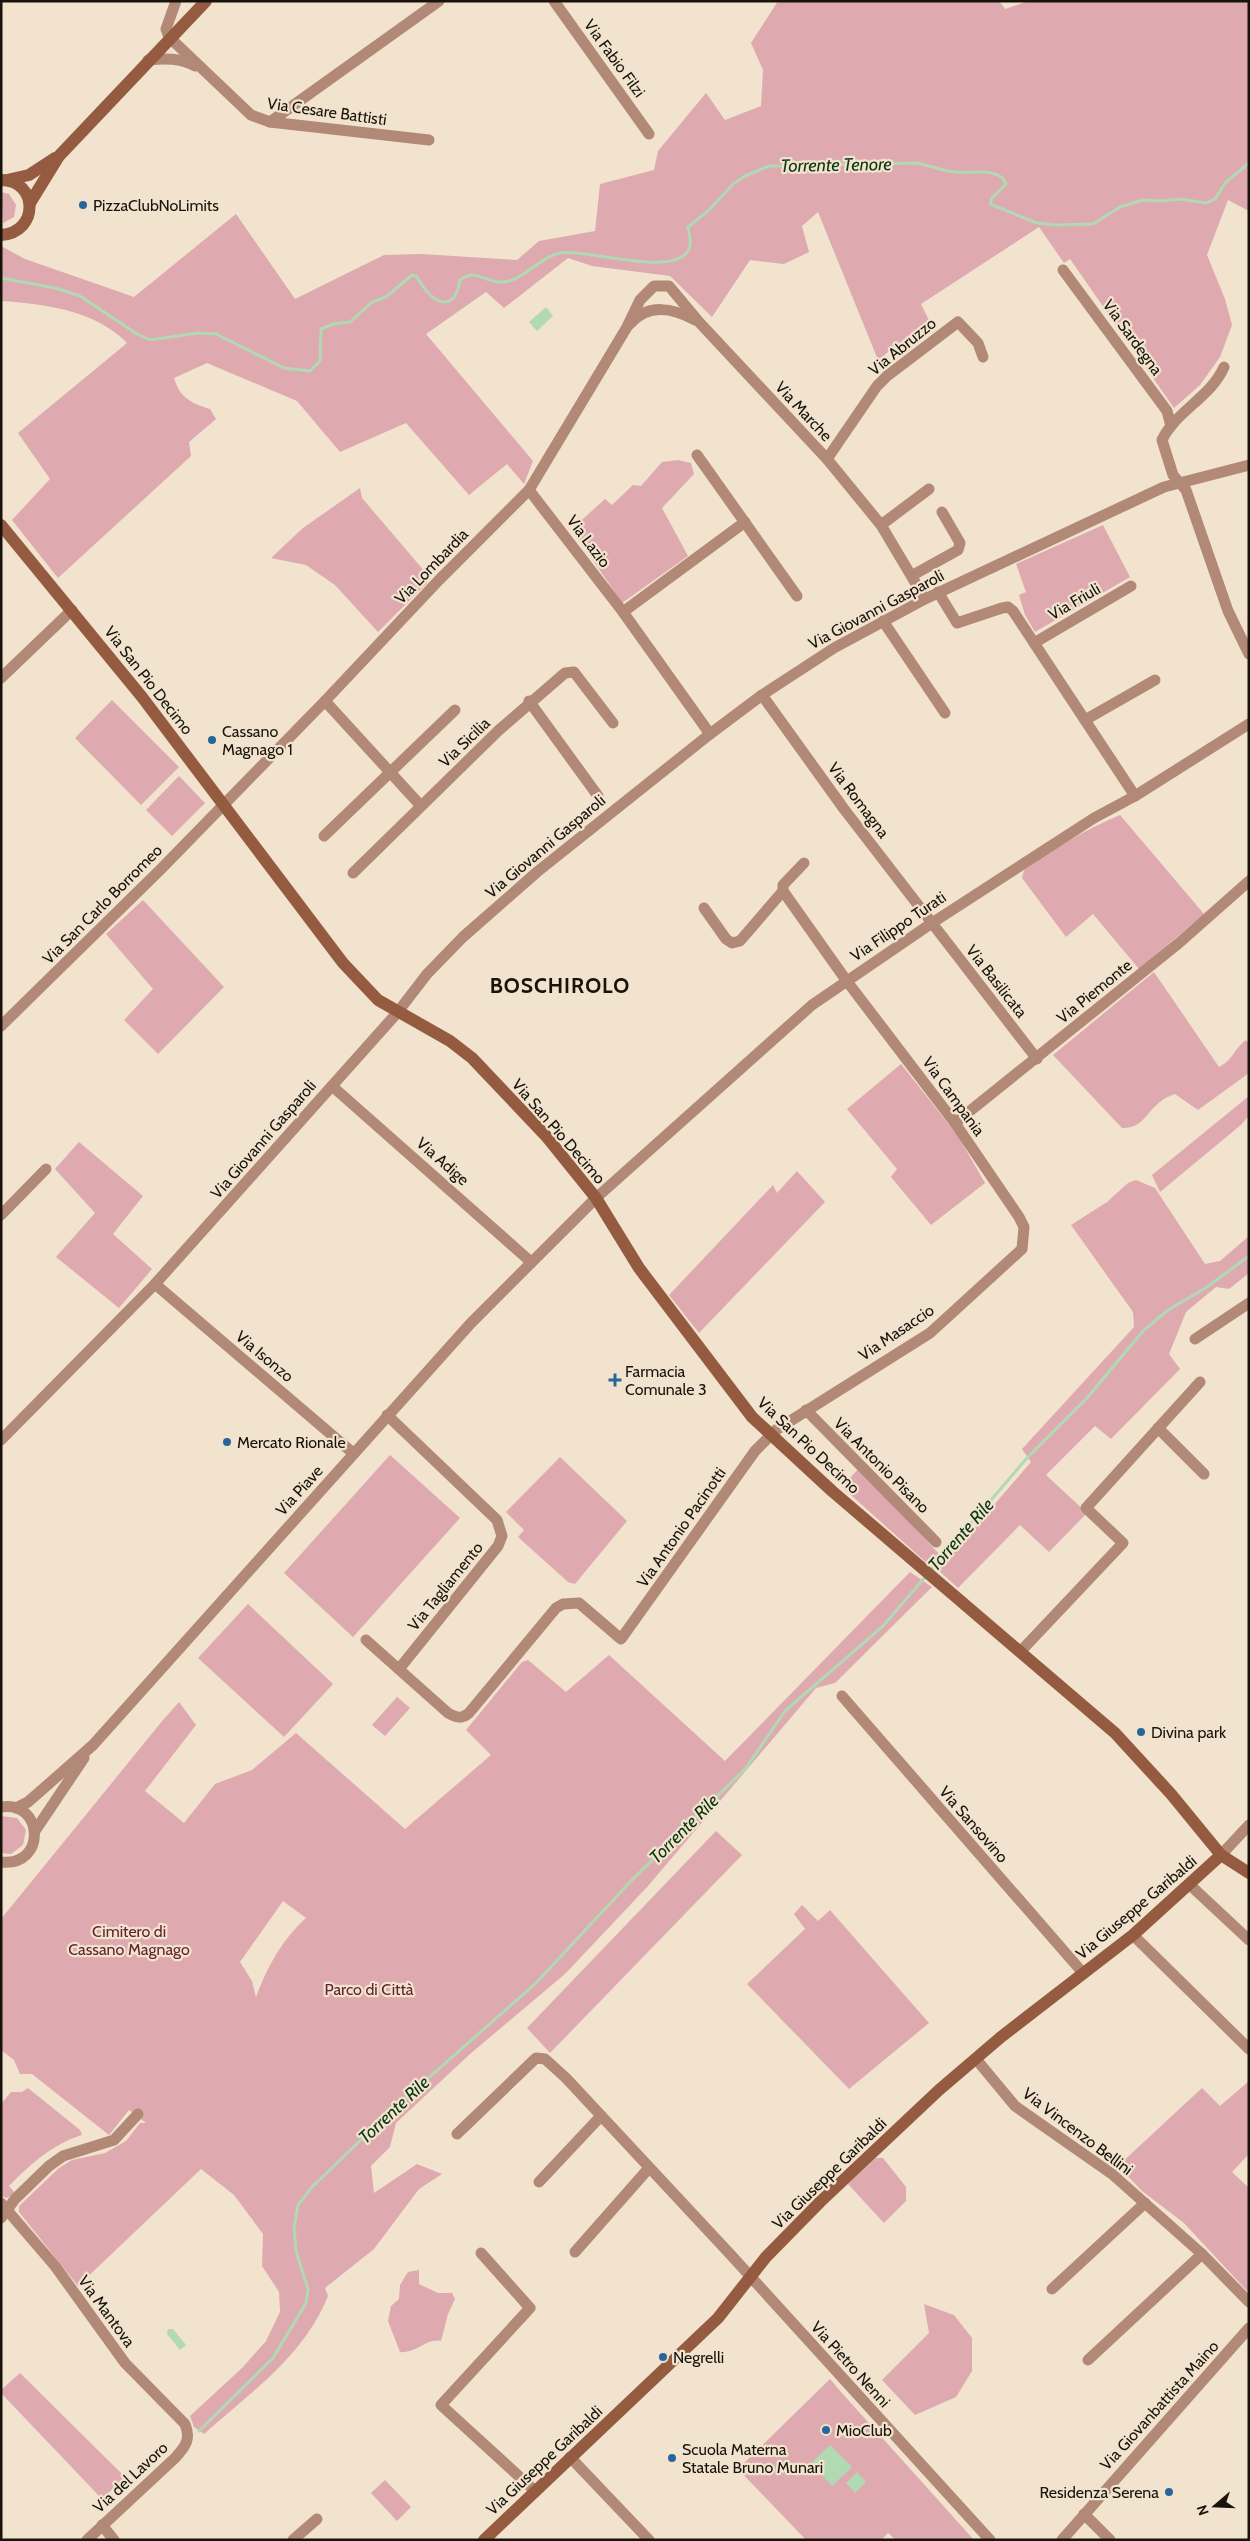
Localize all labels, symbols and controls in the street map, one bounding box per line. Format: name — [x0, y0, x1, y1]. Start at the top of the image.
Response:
street label: Via Fabio Filzi — [580, 16, 649, 101]
street label: Via Cesare Battisti — [266, 94, 388, 129]
water label: Torrente Tenore — [780, 153, 892, 177]
place label: PizzaClubNoLimits — [93, 196, 219, 215]
marker: PizzaClubNoLimits — [77, 199, 89, 211]
street label: Via Sardegna — [1099, 296, 1167, 379]
street label: Via Abruzzo — [865, 313, 940, 379]
street label: Via Marche — [771, 378, 836, 445]
street label: Via Lazio — [563, 511, 615, 571]
street label: Via Lombardia — [391, 525, 472, 608]
street label: Via Giovanni Gasparoli — [805, 566, 947, 653]
street label: Via Friuli — [1045, 579, 1104, 624]
street label: Via San Pio Decimo — [100, 622, 197, 739]
street label: Via Sicilia — [435, 713, 494, 771]
place label: Cassano Magnago 1 — [222, 722, 293, 759]
marker: Cassano Magnago 1 — [206, 734, 218, 746]
street label: Via Romagna — [824, 759, 893, 842]
street label: Via Giovanni Gasparoli — [482, 791, 609, 902]
street label: Via San Carlo Borromeo — [39, 840, 166, 968]
street label: Via Filippo Turati — [847, 888, 950, 965]
street label: Via Basilicata — [962, 941, 1031, 1022]
street label: Via Piemonte — [1053, 955, 1136, 1027]
district label: BOSCHIROLO — [490, 973, 630, 998]
street label: Via Campania — [918, 1053, 989, 1140]
street label: Via San Pio Decimo — [508, 1075, 609, 1188]
street label: Via Giovanni Gasparoli — [207, 1076, 320, 1202]
street label: Via Adige — [413, 1133, 473, 1189]
street label: Via Masaccio — [855, 1300, 938, 1365]
street label: Via Isonzo — [232, 1327, 298, 1386]
place label: Farmacia Comunale 3 — [625, 1362, 707, 1399]
marker: Farmacia Comunale 3 — [609, 1374, 621, 1386]
street label: Via San Pio Decimo — [754, 1393, 864, 1498]
street label: Via Antonio Pisano — [830, 1414, 933, 1517]
place label: Mercato Rionale — [237, 1433, 346, 1452]
marker: Mercato Rionale — [221, 1436, 233, 1448]
street label: Via Piave — [272, 1461, 327, 1519]
street label: Via Antonio Pacinotti — [633, 1464, 730, 1591]
water label: Torrente Rile — [923, 1494, 999, 1576]
street label: Via Tagliamento — [404, 1538, 487, 1634]
place label: Divina park — [1151, 1723, 1227, 1742]
marker: Divina park — [1135, 1726, 1147, 1738]
street label: Via Sansovino — [935, 1782, 1012, 1867]
water label: Torrente Rile — [645, 1790, 723, 1868]
street label: Via Giuseppe Garibaldi — [1072, 1851, 1200, 1963]
park label: Cimitero di Cassano Magnago — [68, 1922, 190, 1959]
park label: Parco di Città — [324, 1980, 414, 1999]
water label: Torrente Rile — [354, 2072, 434, 2148]
street label: Via Vincenzo Bellini — [1019, 2084, 1137, 2179]
street label: Via Giuseppe Garibaldi — [768, 2114, 890, 2233]
street label: Via Mantova — [74, 2272, 139, 2351]
street label: Via Pietro Nenni — [807, 2317, 894, 2411]
street label: Via Giovanbattista Maino — [1096, 2336, 1223, 2474]
place label: Negrelli — [673, 2348, 724, 2367]
marker: Negrelli — [657, 2351, 669, 2363]
street label: Via Giuseppe Garibaldi — [482, 2402, 606, 2519]
place label: MioClub — [836, 2421, 892, 2440]
marker: MioClub — [820, 2424, 832, 2436]
street label: Via del Lavoro — [89, 2438, 172, 2517]
place label: Scuola Materna Statale Bruno Munari — [682, 2440, 823, 2477]
marker: Scuola Materna Statale Bruno Munari — [666, 2452, 678, 2464]
north arrow — [1190, 2481, 1240, 2531]
place label: Residenza Serena — [1039, 2483, 1159, 2502]
marker: Residenza Serena — [1163, 2486, 1175, 2498]
text: N — [1193, 2503, 1213, 2518]

